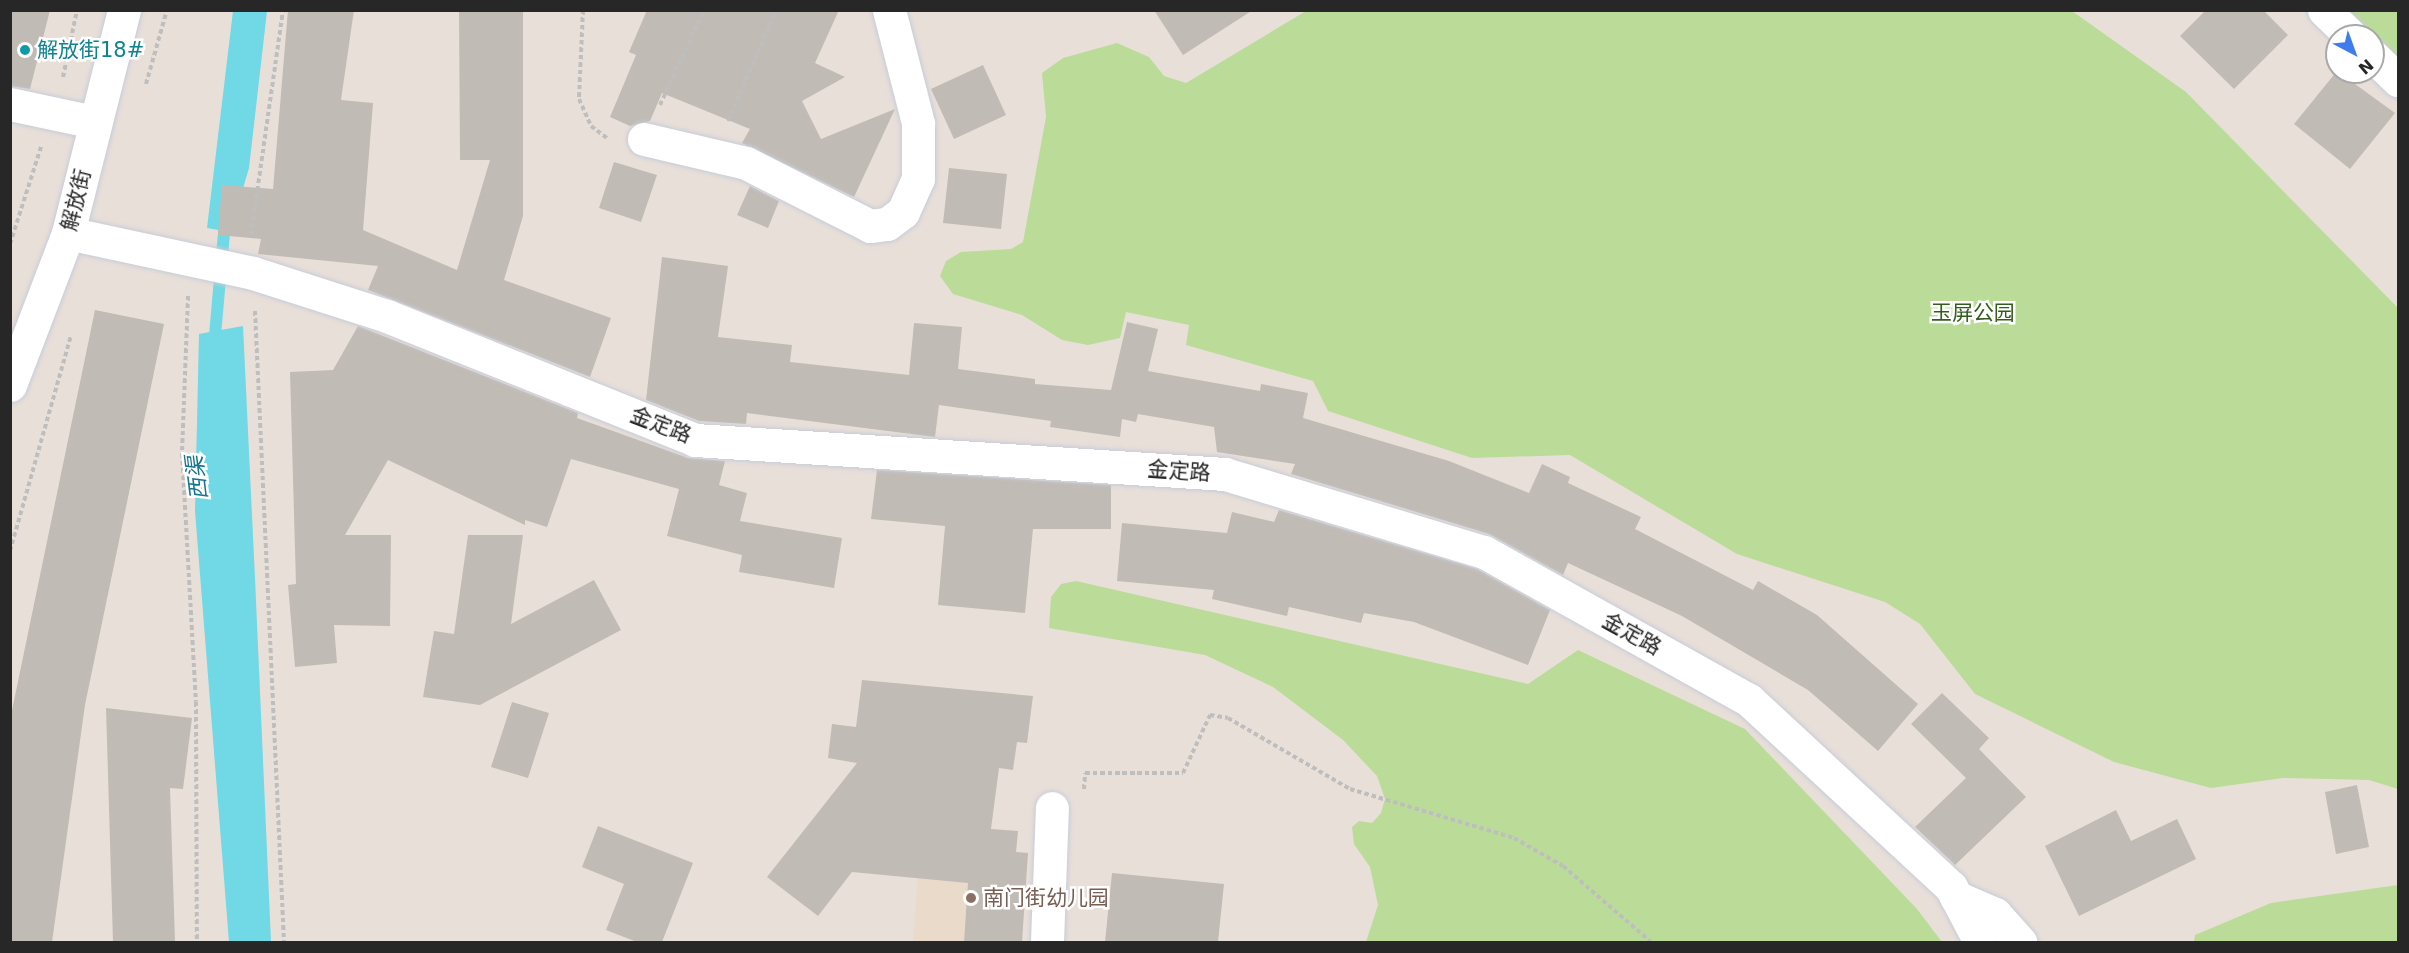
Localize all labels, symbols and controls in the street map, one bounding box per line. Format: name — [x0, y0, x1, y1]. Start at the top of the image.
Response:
north arrow — [2325, 24, 2385, 84]
place label: 解放街18# — [37, 37, 144, 63]
marker: 解放街18# — [18, 43, 32, 57]
text: N — [2355, 55, 2377, 78]
street label: 解放街 — [56, 166, 96, 234]
park label: 玉屏公园 — [1931, 300, 2015, 326]
street label: 金定路 — [627, 402, 695, 448]
water label: 西渠 — [181, 455, 213, 501]
street label: 金定路 — [1147, 456, 1211, 486]
street label: 金定路 — [1598, 608, 1666, 660]
place label: 南门街幼儿园 — [983, 885, 1109, 911]
marker: 南门街幼儿园 — [964, 891, 978, 905]

